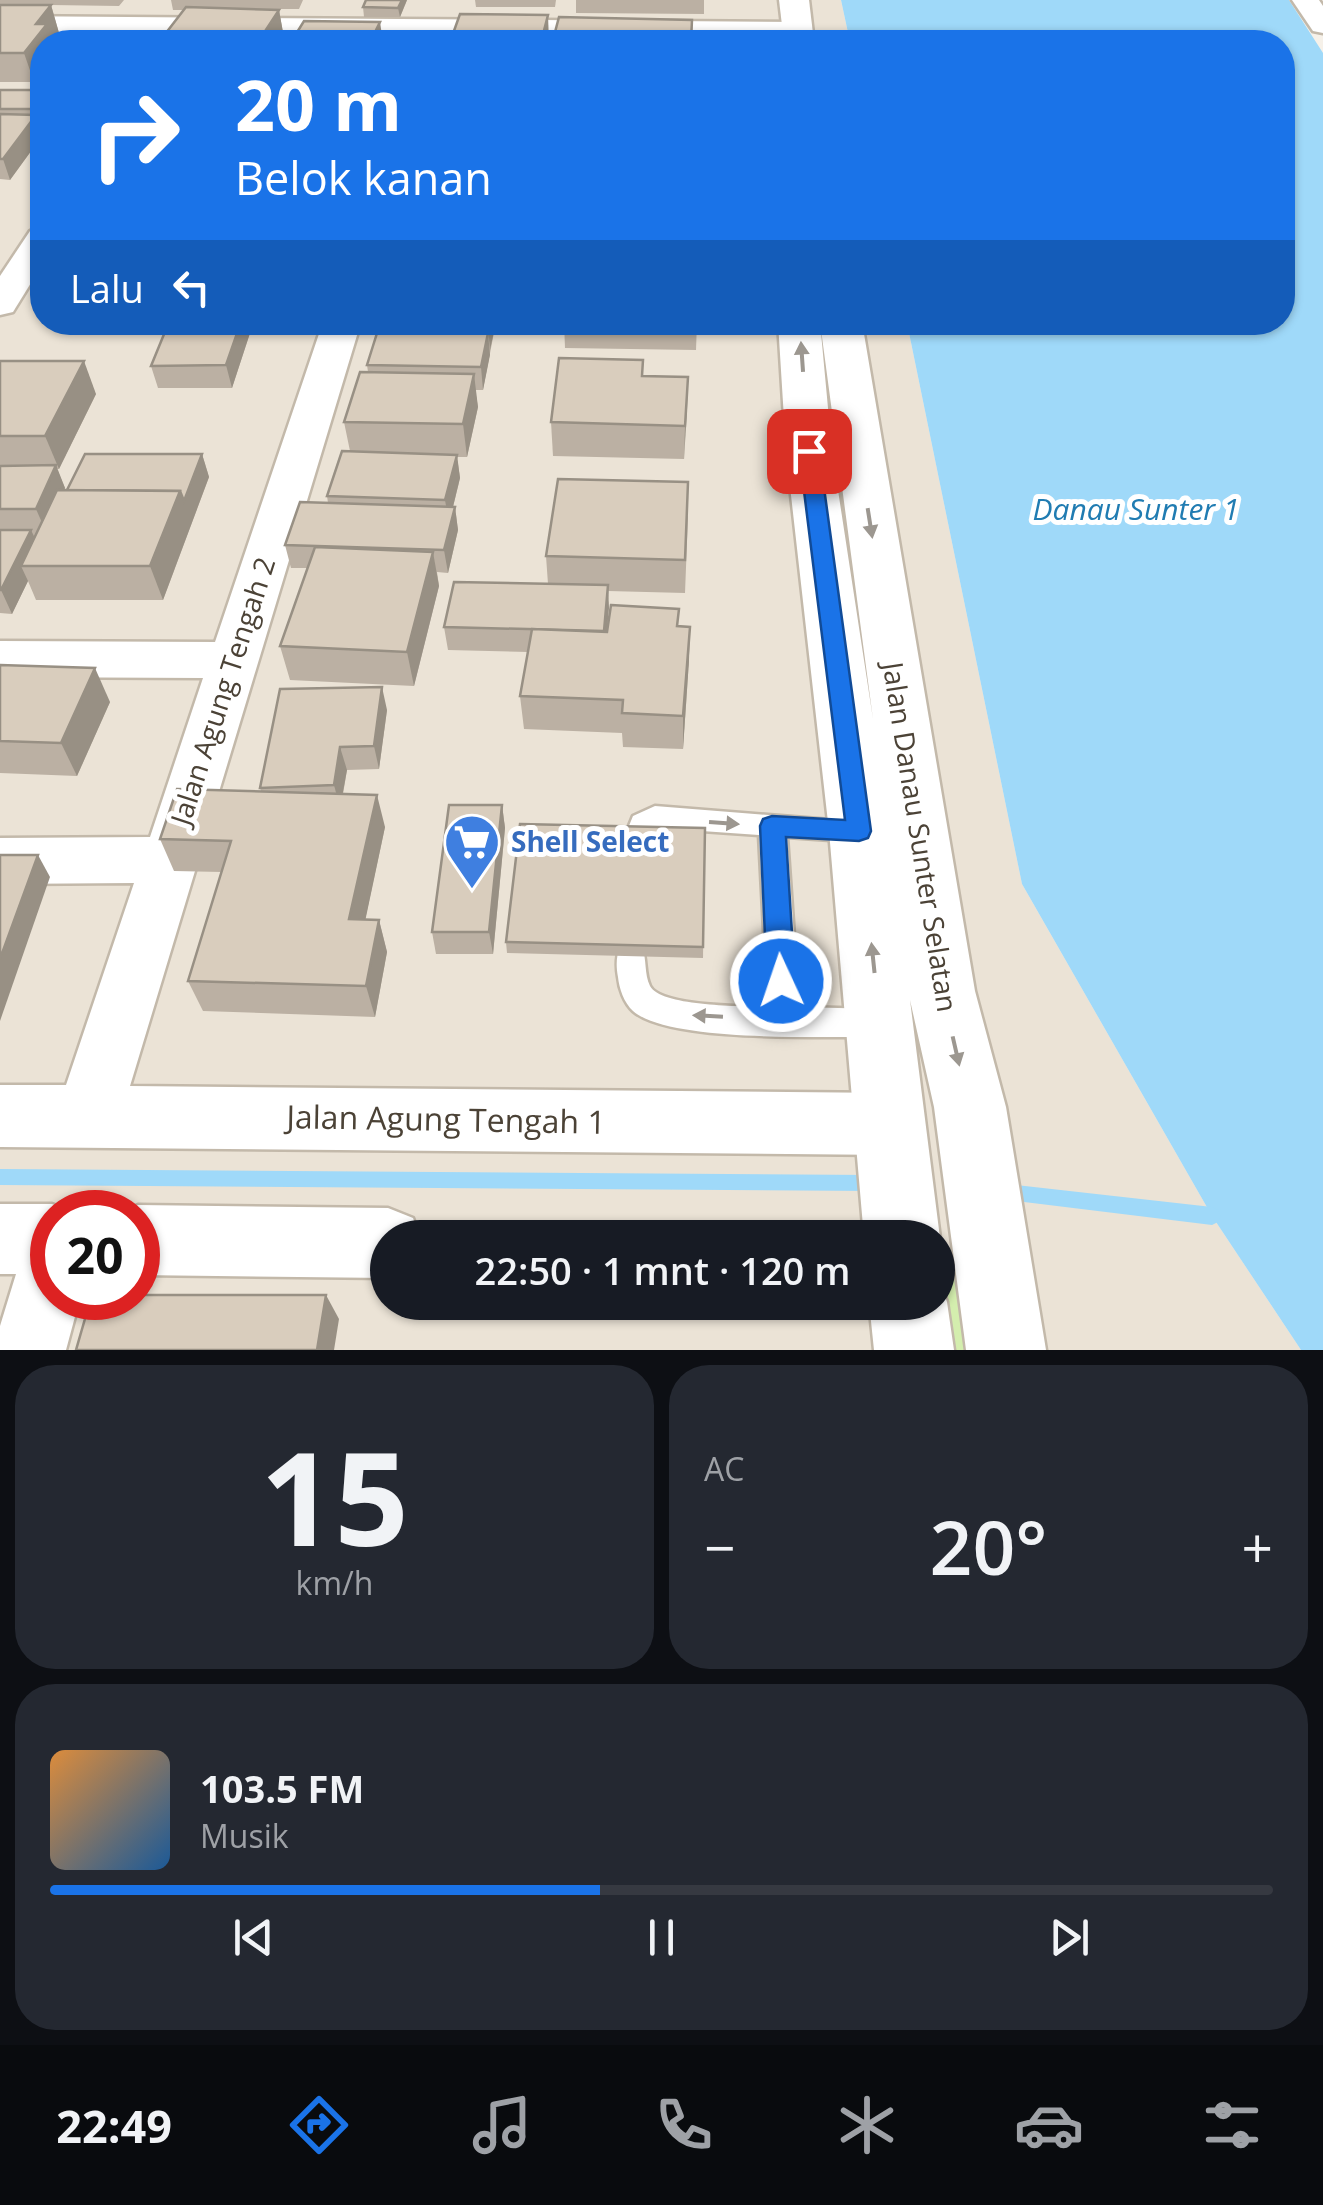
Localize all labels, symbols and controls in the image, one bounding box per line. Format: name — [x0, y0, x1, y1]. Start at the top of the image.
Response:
text: 20 m — [235, 56, 402, 152]
icon: right — [70, 70, 200, 200]
text: Belok kanan — [235, 147, 492, 208]
icon: left — [164, 260, 219, 315]
text: Lalu — [70, 262, 144, 314]
one-way arrow — [794, 341, 810, 373]
pin — [767, 409, 852, 494]
icon: arrive — [782, 424, 837, 479]
water label: Danau Sunter 1 — [1032, 488, 1240, 529]
one-way arrow — [862, 508, 878, 539]
street label: Jalan Agung Tengah 2 — [160, 552, 283, 832]
street label: Jalan Danau Sunter Selatan — [874, 656, 967, 1015]
supermarket icon: Shell Select — [442, 812, 502, 891]
one-way arrow — [709, 815, 740, 831]
place label: Shell Select — [511, 822, 669, 860]
position arrow — [729, 929, 833, 1033]
one-way arrow — [865, 941, 881, 973]
one-way arrow — [692, 1008, 724, 1024]
one-way arrow — [949, 1036, 964, 1067]
street label: Jalan Agung Tengah 1 — [283, 1094, 606, 1143]
speed limit sign: 20 — [30, 1190, 160, 1320]
text: 22:50 · 1 mnt · 120 m — [475, 1244, 850, 1296]
text: 15 — [260, 1407, 409, 1584]
text: AC — [704, 1447, 744, 1490]
text: 20° — [930, 1495, 1047, 1597]
text: − — [704, 1509, 735, 1584]
text: + — [1242, 1509, 1273, 1584]
text: km/h — [296, 1561, 373, 1604]
text: 103.5 FM — [200, 1762, 364, 1814]
text: Musik — [200, 1814, 289, 1857]
icon: previous — [226, 1910, 281, 1965]
icon: pause — [634, 1910, 689, 1965]
icon: next — [1042, 1910, 1097, 1965]
icon: directions — [284, 2090, 354, 2160]
icon: music — [467, 2090, 537, 2160]
icon: phone — [649, 2090, 719, 2160]
icon: climate — [832, 2090, 902, 2160]
icon: car — [1014, 2090, 1084, 2160]
icon: filters — [1197, 2090, 1267, 2160]
text: 22:49 — [56, 2095, 172, 2156]

